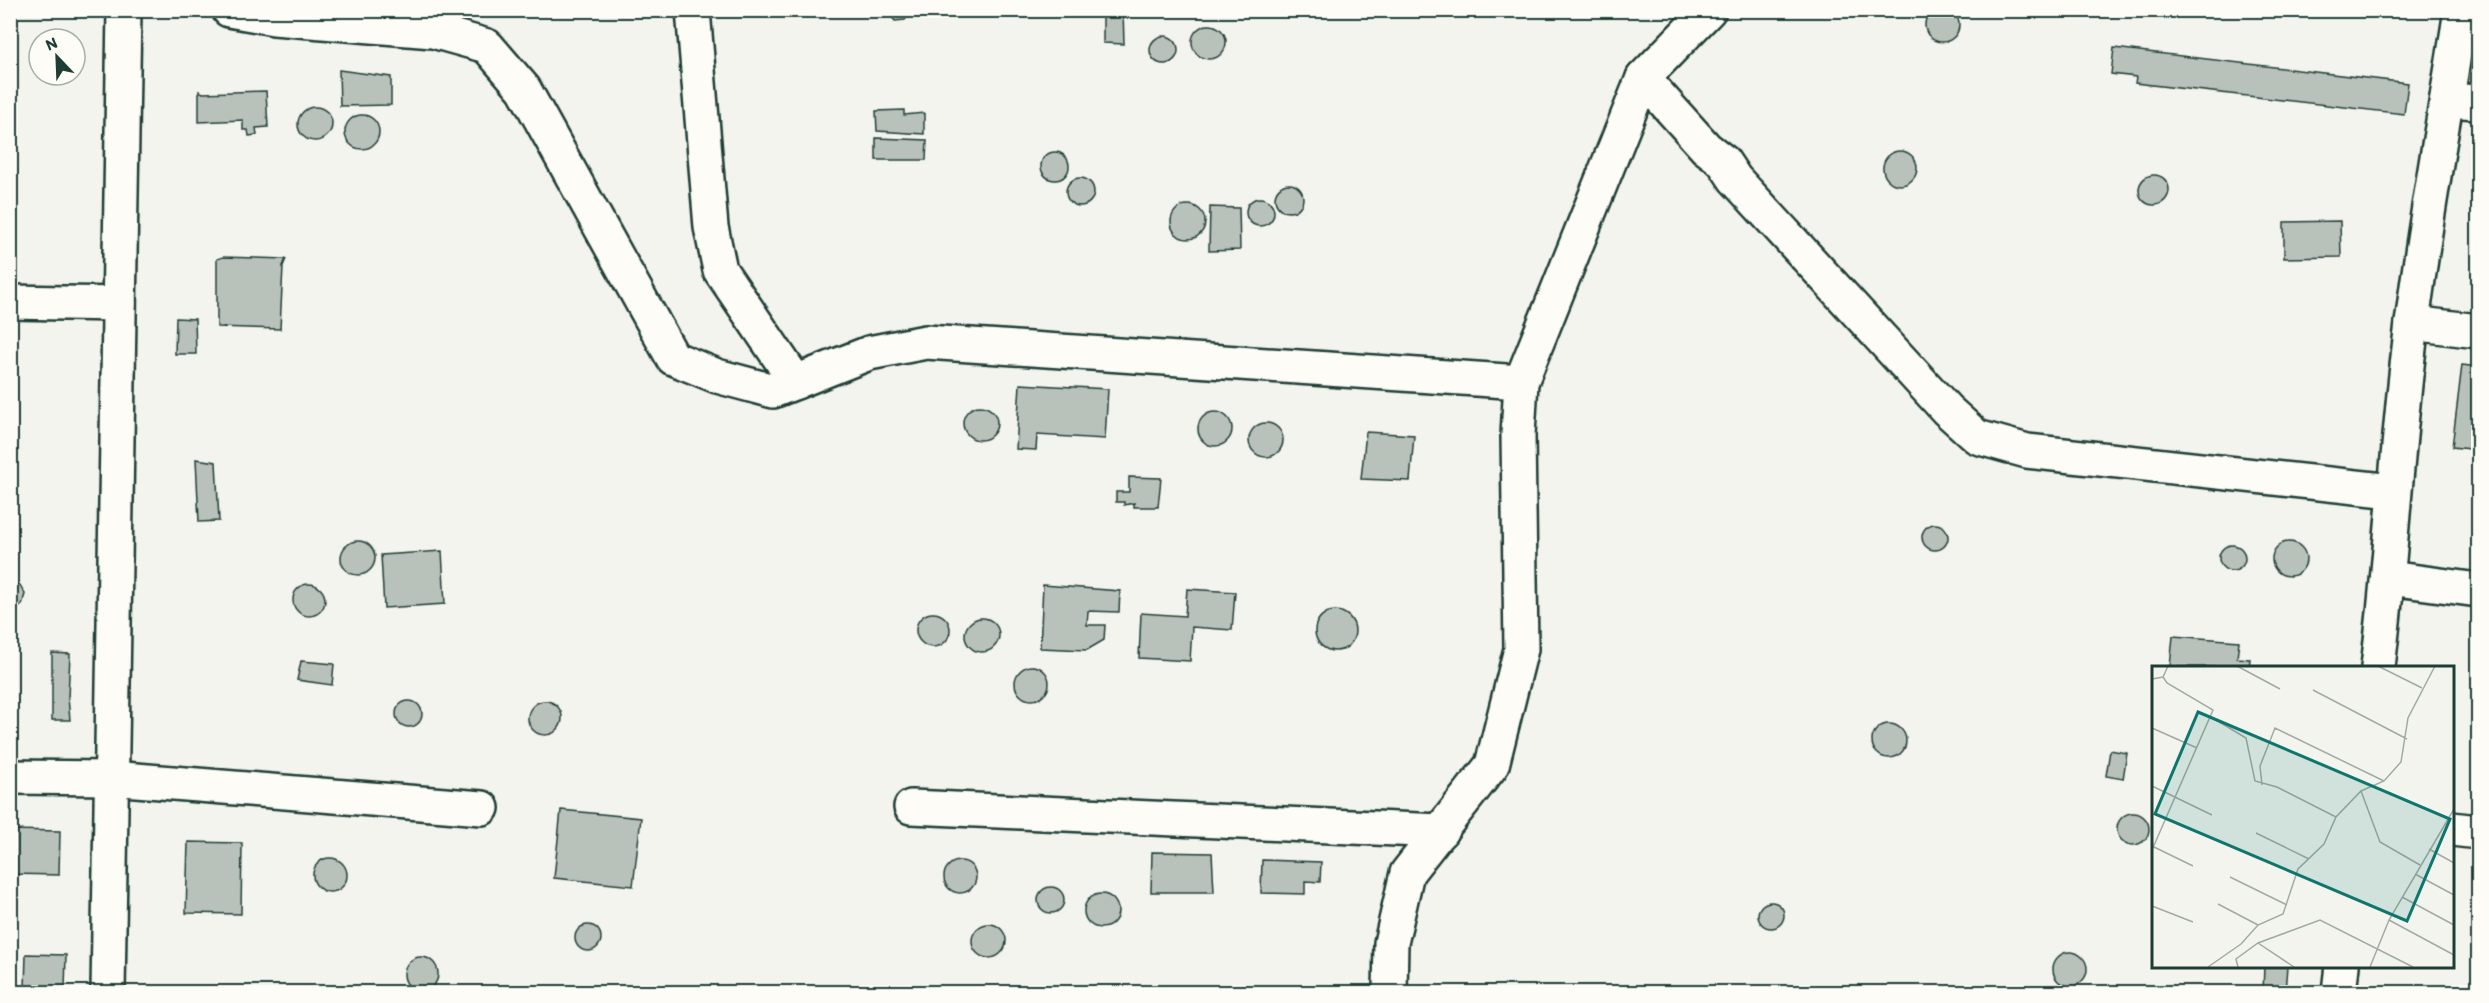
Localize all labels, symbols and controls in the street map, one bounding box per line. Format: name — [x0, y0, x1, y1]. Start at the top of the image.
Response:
north arrow — [27, 27, 87, 87]
text: N — [43, 33, 60, 55]
inset map — [2152, 666, 2453, 967]

